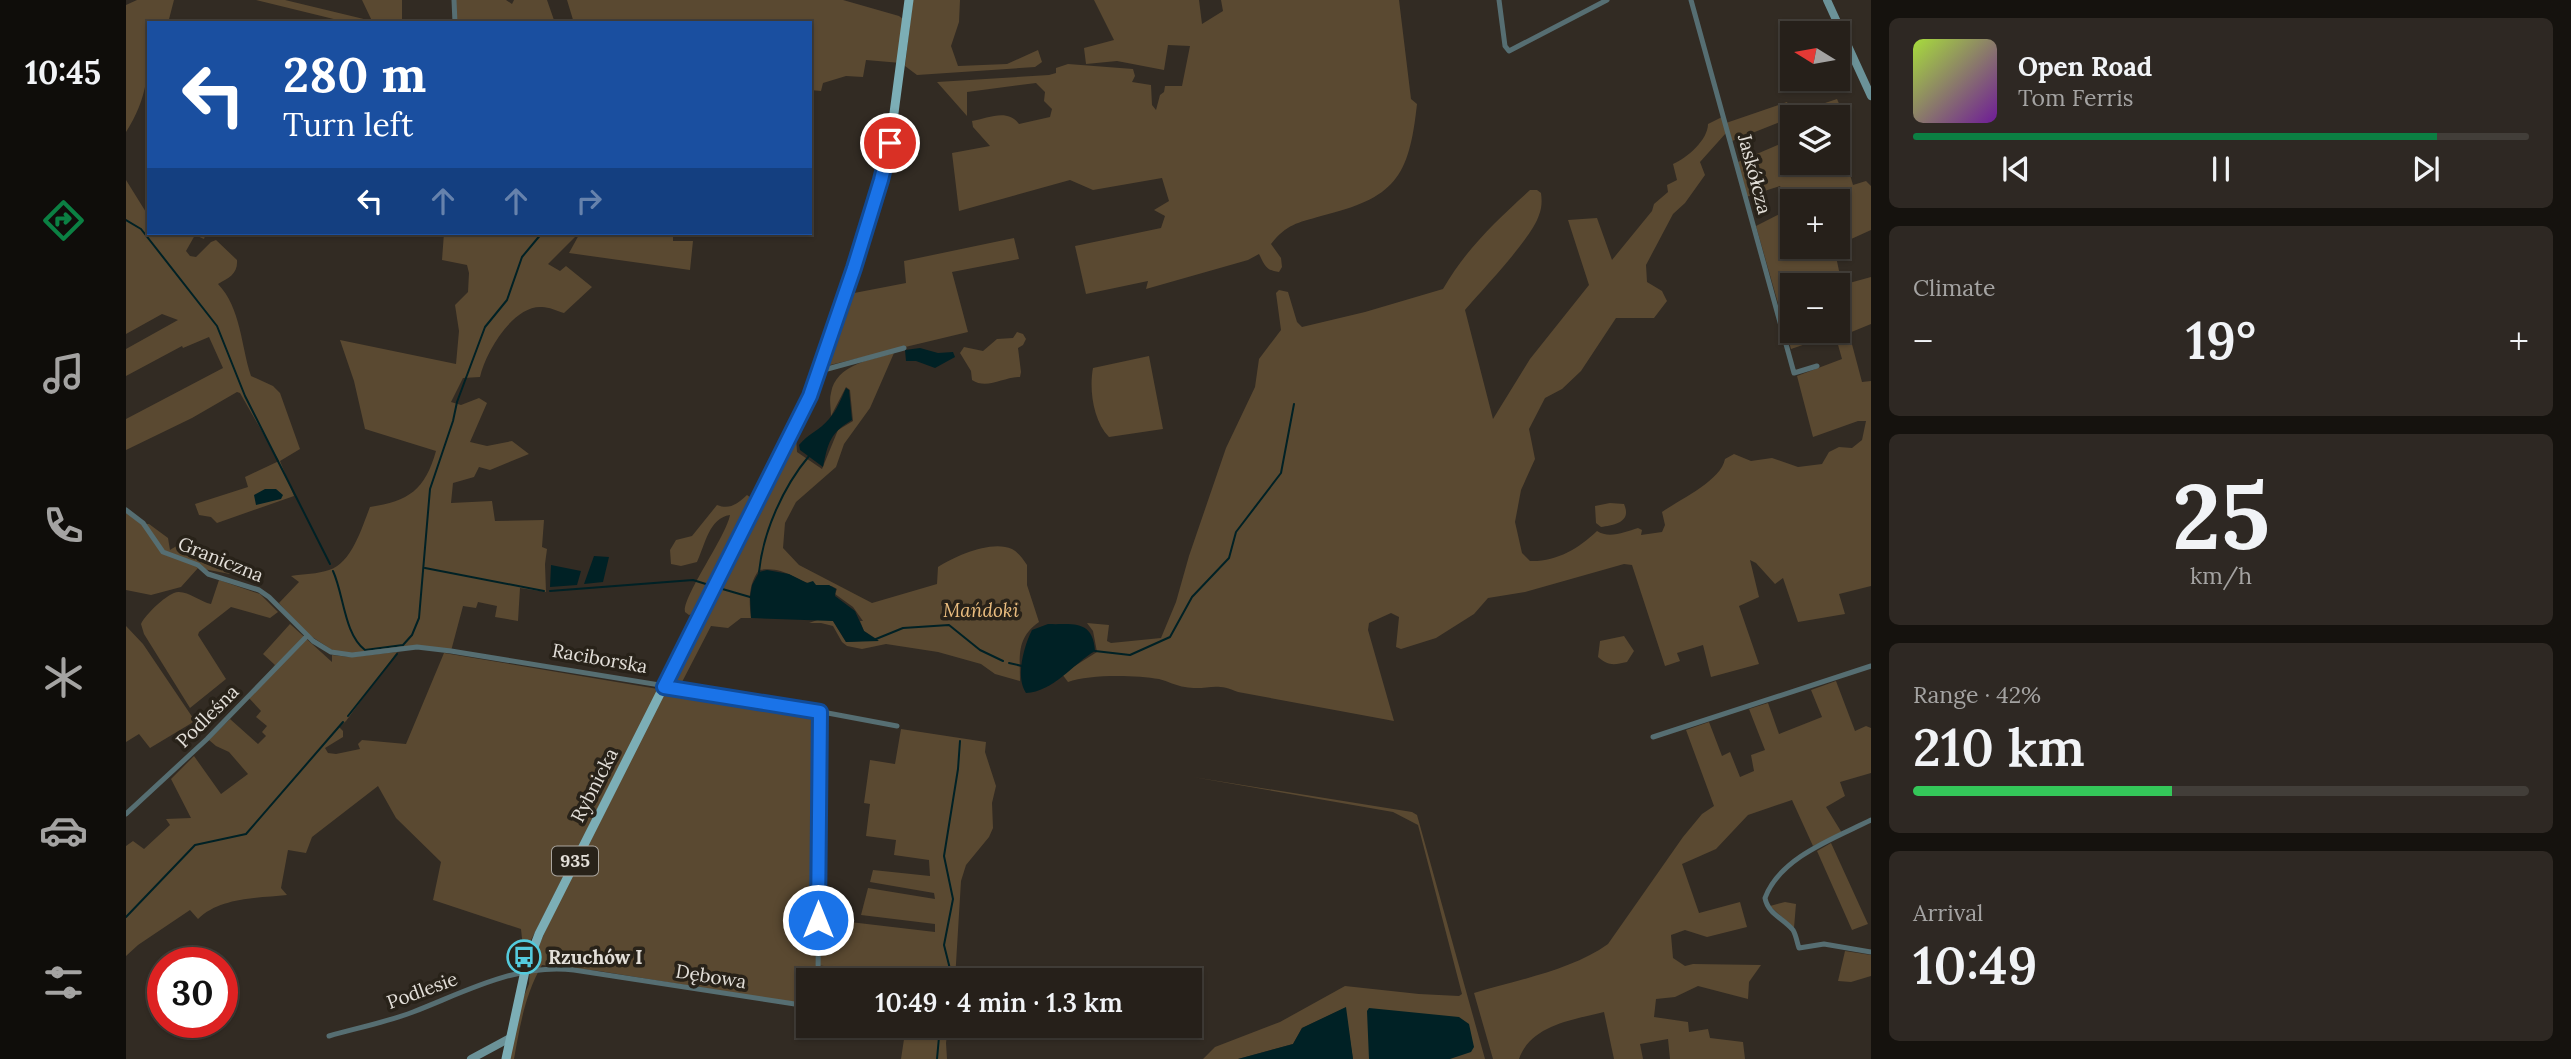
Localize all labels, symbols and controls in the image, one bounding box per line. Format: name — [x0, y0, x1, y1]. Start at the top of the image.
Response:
north arrow — [1780, 21, 1850, 91]
map controls — [1780, 21, 1850, 343]
text: 280 m — [283, 43, 426, 105]
icon: left — [168, 49, 259, 140]
text: Open Road — [2018, 50, 2152, 83]
text: 10:45 — [25, 52, 101, 93]
text: Tom Ferris — [2018, 83, 2133, 112]
text: Turn left — [283, 104, 413, 145]
button: layers — [1780, 105, 1850, 175]
pin — [860, 113, 920, 173]
icon: arrive — [871, 124, 909, 162]
street label: Jaskółcza — [1733, 130, 1777, 217]
icon: previous — [1997, 150, 2035, 188]
icon: pause — [2202, 150, 2240, 188]
icon: next — [2407, 150, 2445, 188]
icon: left — [351, 182, 389, 220]
icon: ahead — [424, 182, 462, 220]
icon: ahead — [497, 182, 535, 220]
icon: right — [570, 182, 608, 220]
button: + — [1780, 189, 1850, 259]
icon: directions — [39, 196, 88, 245]
button: − — [1780, 273, 1850, 343]
text: Climate — [1913, 273, 1995, 302]
text: 19° — [2186, 307, 2256, 373]
text: − — [1913, 317, 1933, 365]
text: + — [2509, 317, 2529, 365]
icon: music — [39, 349, 88, 398]
text: 25 — [2172, 457, 2270, 574]
icon: phone — [39, 501, 88, 550]
street label: Graniczna — [175, 531, 267, 587]
text: km/h — [2190, 561, 2252, 590]
park label: Mańdoki — [943, 598, 1019, 622]
street label: Raciborska — [550, 638, 650, 678]
icon: climate — [39, 653, 88, 702]
street label: Podleśna — [170, 679, 244, 753]
text: Range · 42% — [1913, 680, 2041, 709]
text: 210 km — [1913, 714, 2085, 780]
street label: Rybnicka — [565, 744, 623, 826]
icon: car — [39, 806, 88, 855]
road number: 935 — [552, 846, 598, 876]
position arrow — [781, 883, 855, 957]
text: Arrival — [1913, 898, 1983, 927]
text: 10:49 — [1913, 932, 2038, 998]
bus stop icon: Rzuchów I — [505, 938, 543, 976]
place label: Rzuchów I — [548, 945, 643, 969]
speed limit sign: 30 — [147, 947, 238, 1038]
icon: filters — [39, 958, 88, 1007]
street label: Dębowa — [674, 959, 748, 993]
street label: Podlesie — [383, 966, 461, 1014]
text: 10:49 · 4 min · 1.3 km — [875, 986, 1123, 1019]

